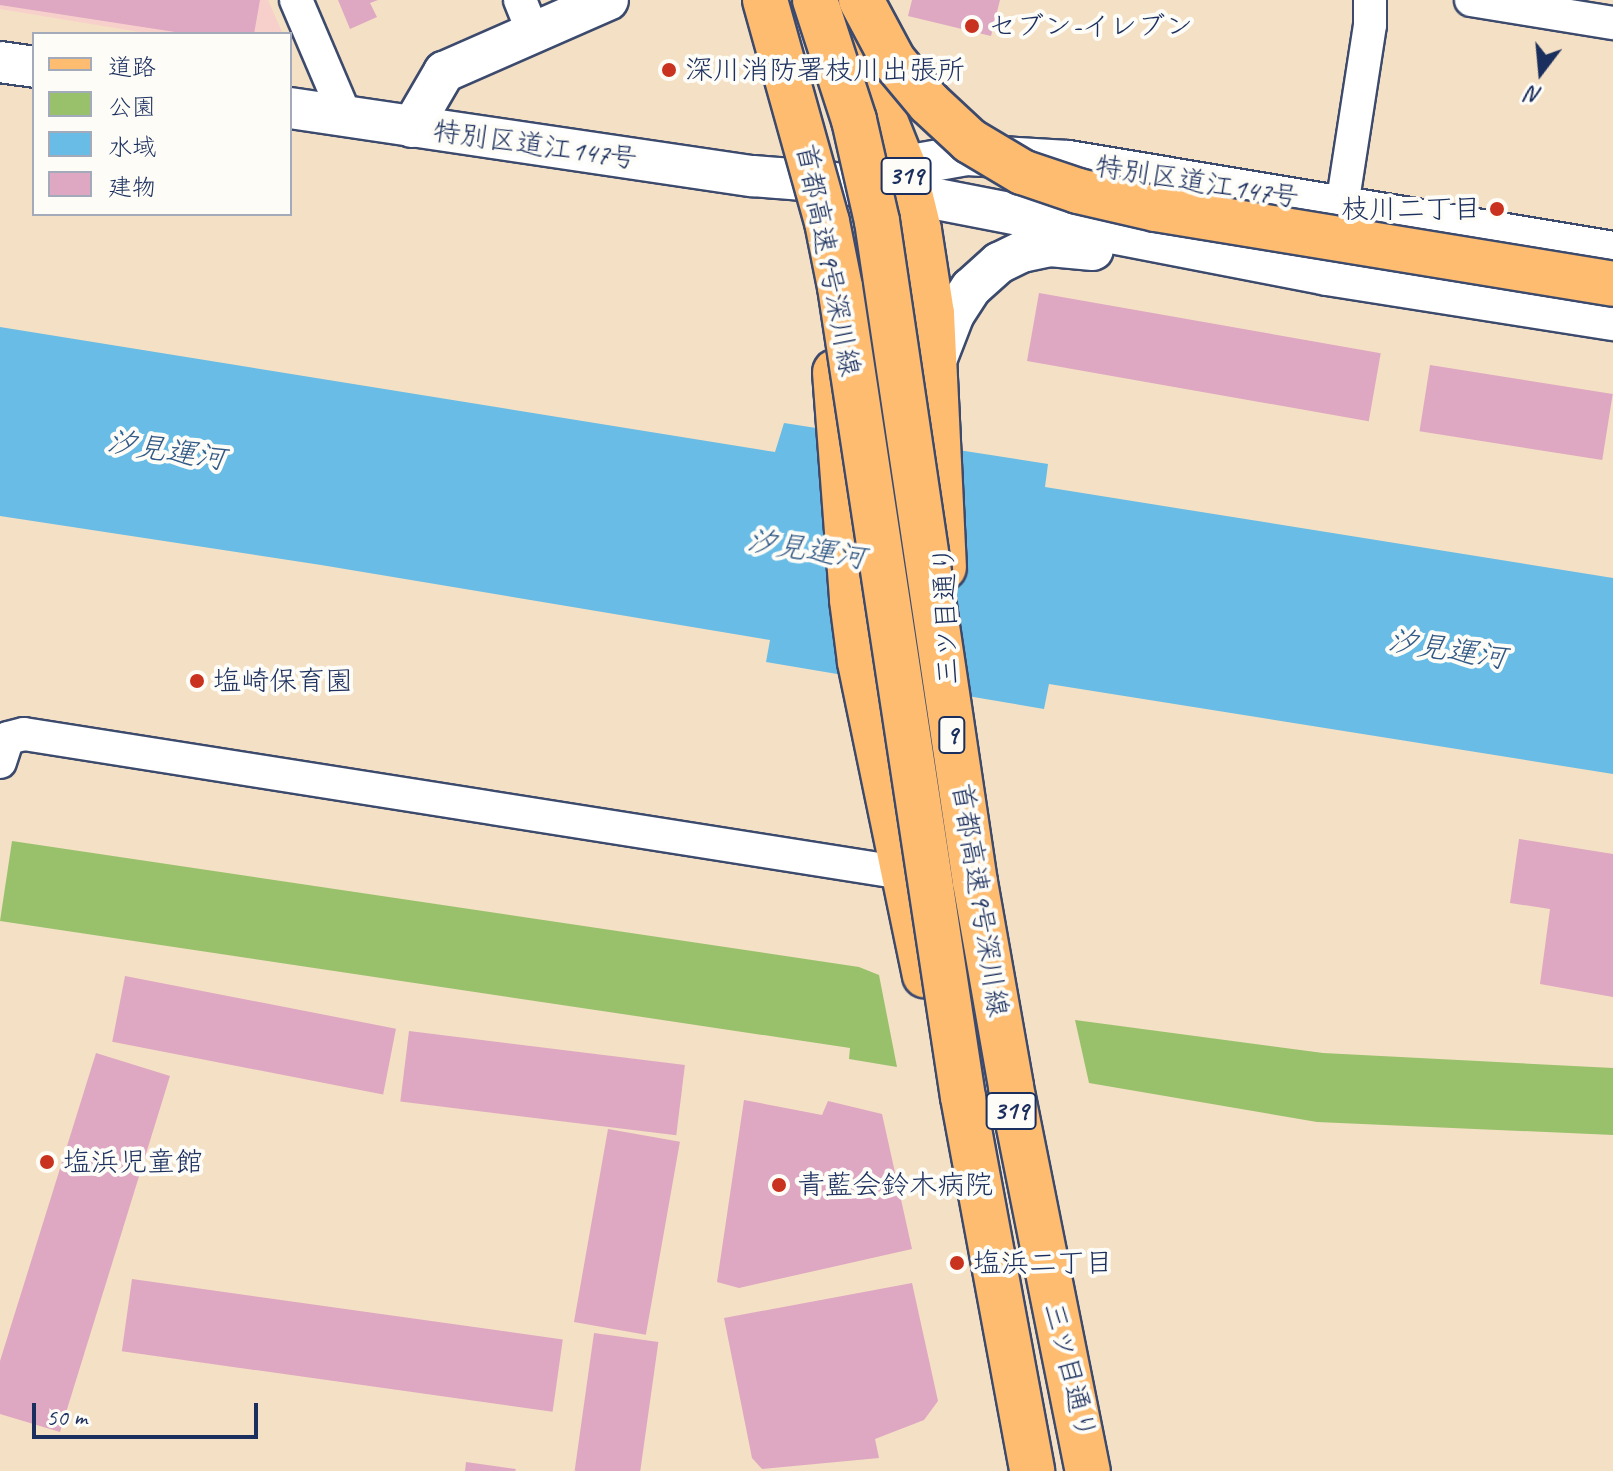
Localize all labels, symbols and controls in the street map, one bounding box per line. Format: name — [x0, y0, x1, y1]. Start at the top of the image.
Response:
place label: セブン-イレブン — [988, 9, 1193, 43]
marker: セブン-イレブン — [963, 17, 981, 35]
legend — [32, 32, 292, 216]
north arrow — [1501, 32, 1581, 112]
text: 道路 — [108, 52, 156, 82]
place label: 深川消防署枝川出張所 — [685, 53, 965, 87]
marker: 深川消防署枝川出張所 — [660, 61, 678, 79]
text: N — [1524, 80, 1545, 110]
text: 公園 — [108, 92, 156, 122]
street label: 特別区道江147号 — [431, 114, 639, 176]
text: 水域 — [108, 132, 156, 162]
street label: 首都高速9号深川線 — [789, 141, 867, 379]
street label: 特別区道江147号 — [1093, 149, 1301, 215]
road number: 319 — [880, 154, 932, 198]
text: 建物 — [108, 172, 156, 202]
place label: 枝川二丁目 — [1341, 192, 1481, 226]
marker: 枝川二丁目 — [1488, 200, 1506, 218]
water label: 汐見運河 — [104, 423, 228, 477]
water label: 汐見運河 — [744, 522, 868, 576]
street label: 三ツ目通り — [927, 544, 965, 686]
water label: 汐見運河 — [1385, 622, 1509, 676]
place label: 塩崎保育園 — [213, 664, 353, 698]
marker: 塩崎保育園 — [188, 672, 206, 690]
road number: 9 — [938, 713, 966, 757]
street label: 首都高速9号深川線 — [945, 781, 1015, 1019]
road number: 319 — [985, 1089, 1037, 1133]
place label: 塩浜児童館 — [63, 1145, 203, 1179]
marker: 塩浜児童館 — [38, 1153, 56, 1171]
place label: 青藍会鈴木病院 — [797, 1168, 993, 1202]
marker: 青藍会鈴木病院 — [768, 1174, 790, 1196]
place label: 塩浜二丁目 — [973, 1246, 1113, 1280]
marker: 塩浜二丁目 — [948, 1254, 966, 1272]
street label: 三ツ目通り — [1037, 1299, 1103, 1443]
scale bar — [36, 1387, 262, 1437]
text: 50 m — [46, 1402, 87, 1432]

